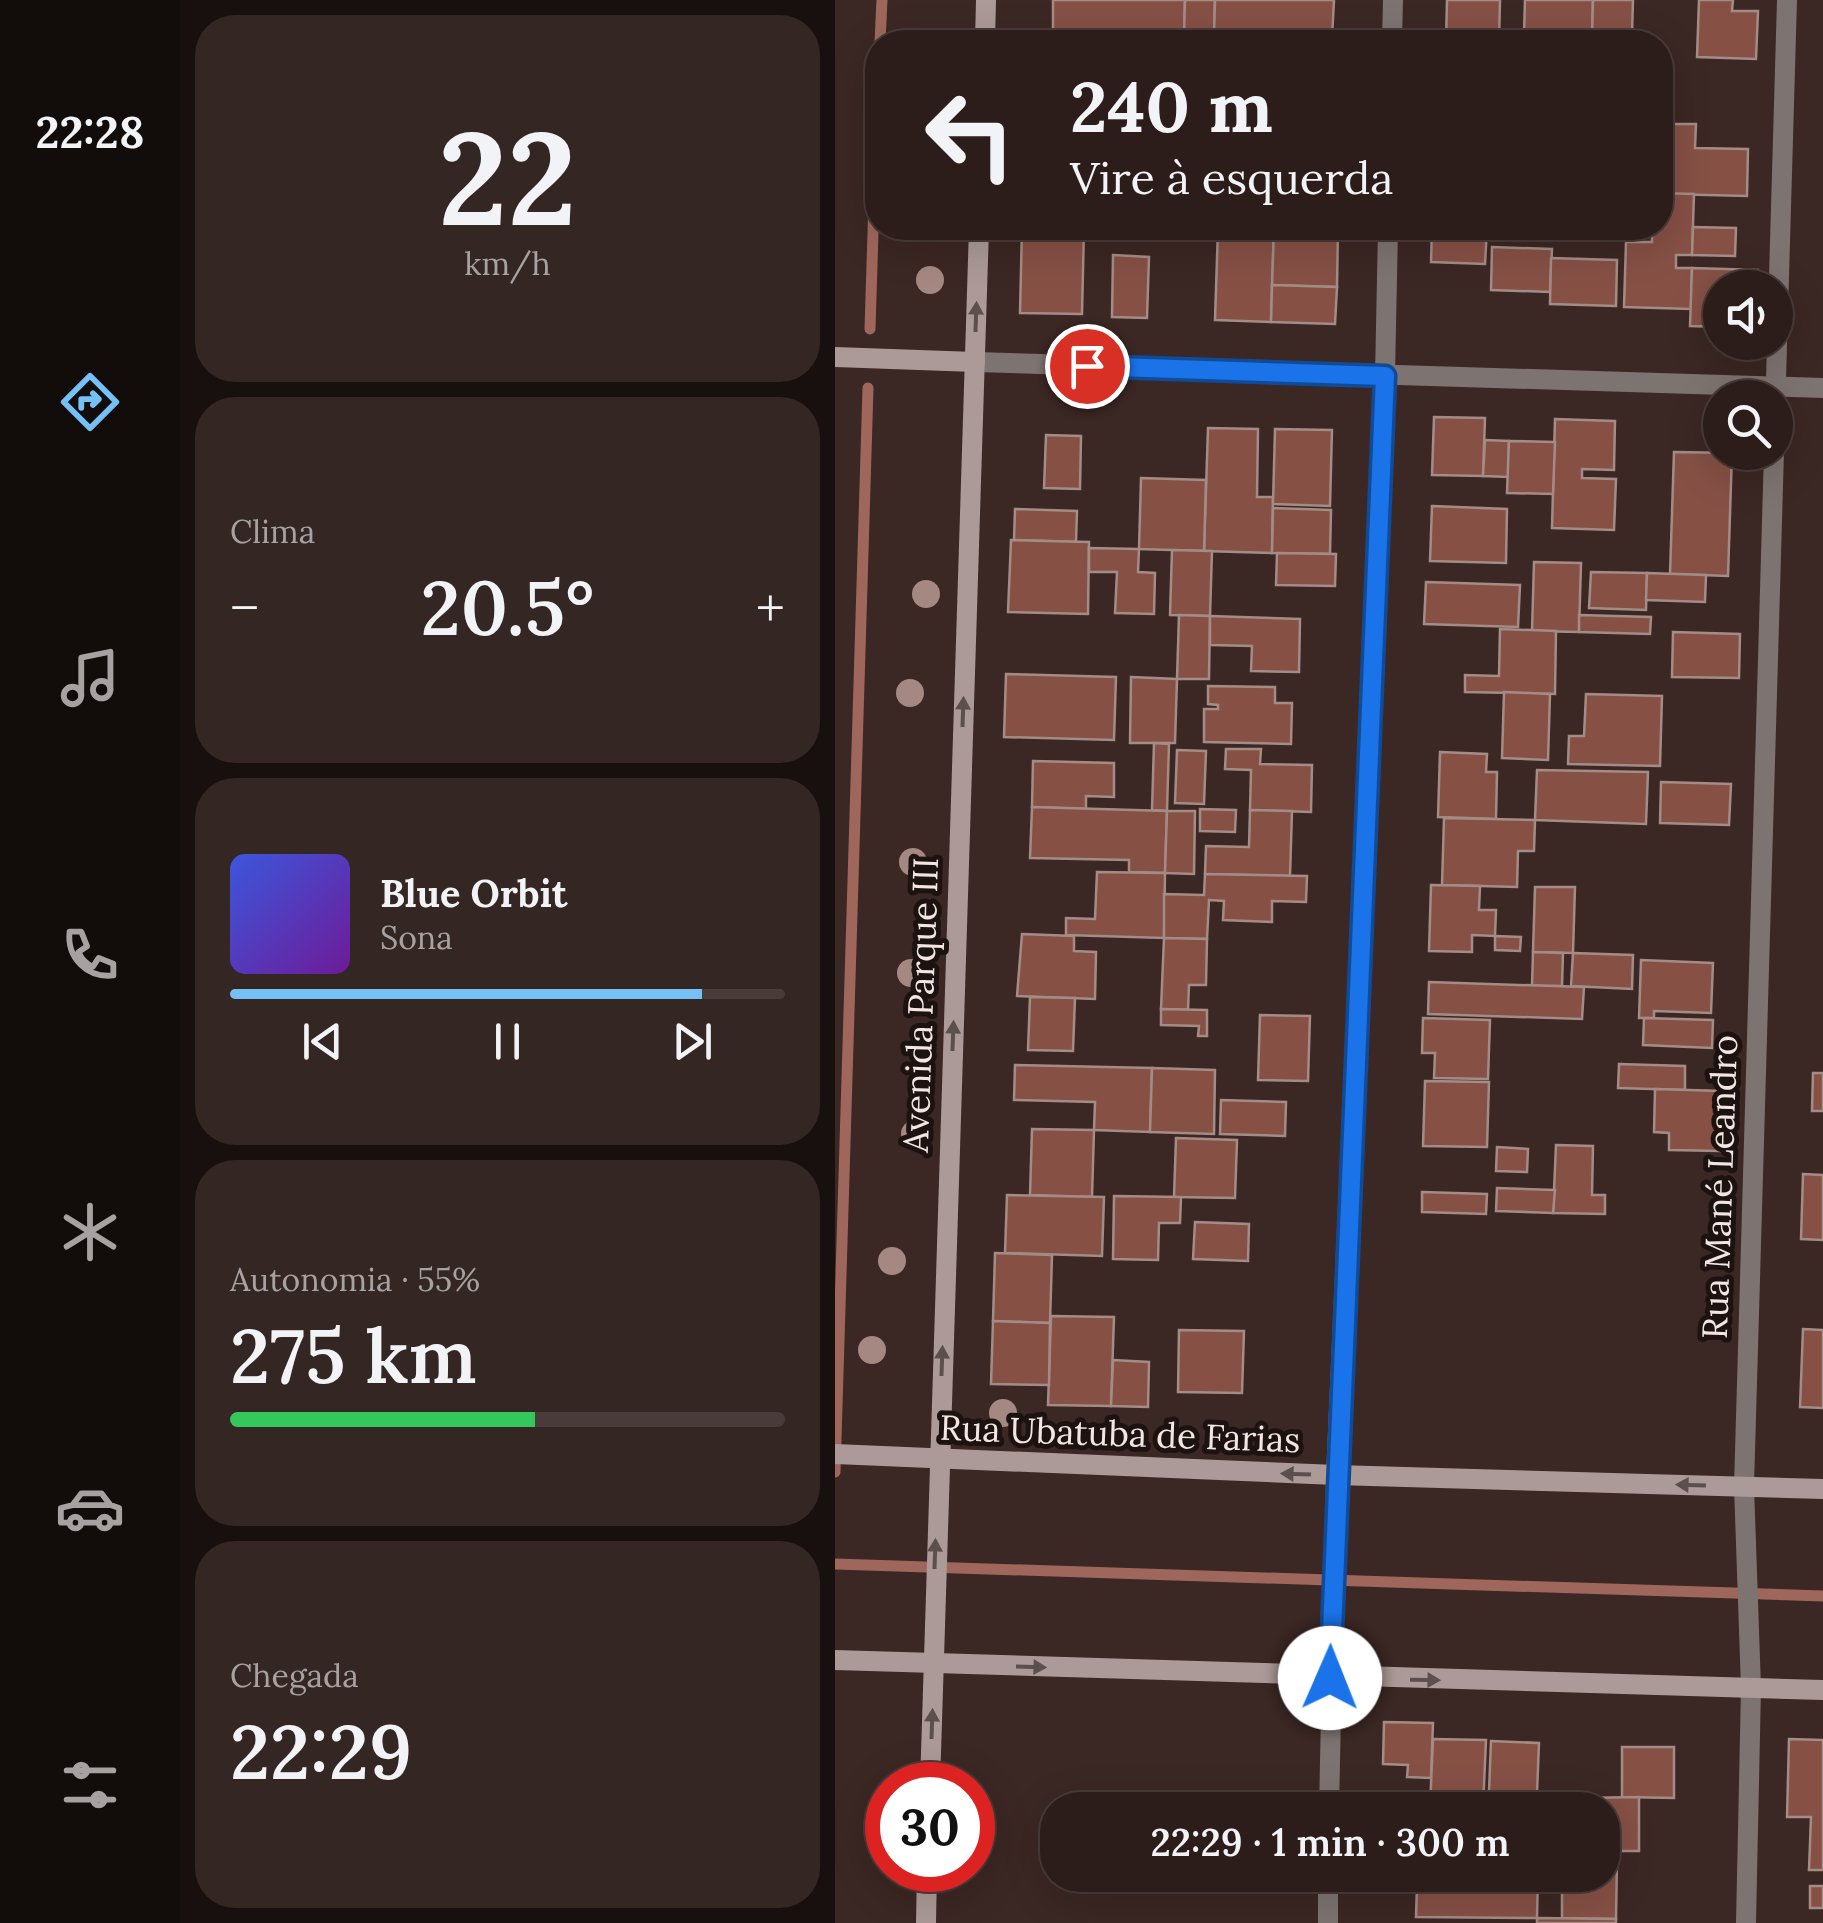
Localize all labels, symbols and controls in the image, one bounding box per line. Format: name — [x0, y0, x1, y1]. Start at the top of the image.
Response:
text: 240 m — [1070, 62, 1273, 151]
icon: left — [905, 70, 1035, 200]
text: 22 — [438, 94, 577, 261]
text: 22:28 — [36, 103, 144, 160]
text: Vire à esquerda — [1070, 149, 1394, 206]
text: km/h — [464, 243, 551, 284]
map controls — [1703, 270, 1793, 470]
button: sound — [1703, 270, 1793, 360]
one-way arrow — [969, 300, 985, 332]
pin — [1045, 324, 1130, 409]
icon: arrive — [1060, 339, 1115, 394]
icon: directions — [55, 367, 125, 437]
button: search — [1703, 380, 1793, 470]
text: Clima — [230, 511, 315, 552]
text: 20.5° — [421, 560, 594, 656]
text: − — [230, 573, 259, 643]
text: + — [756, 573, 785, 643]
icon: music — [55, 643, 125, 713]
one-way arrow — [956, 695, 972, 727]
street label: Avenida Parque III — [893, 857, 948, 1154]
text: Blue Orbit — [380, 869, 567, 917]
text: Sona — [380, 917, 453, 958]
icon: phone — [55, 920, 125, 990]
icon: previous — [295, 1014, 350, 1069]
icon: pause — [480, 1014, 535, 1069]
icon: next — [665, 1014, 720, 1069]
one-way arrow — [945, 1020, 961, 1052]
street label: Rua Mané Leandro — [1692, 1034, 1747, 1340]
icon: climate — [55, 1197, 125, 1267]
text: Autonomia · 55% — [230, 1259, 480, 1300]
text: 275 km — [230, 1308, 477, 1404]
one-way arrow — [934, 1345, 950, 1377]
street label: Rua Ubatuba de Farias — [939, 1405, 1301, 1462]
one-way arrow — [1279, 1465, 1311, 1481]
icon: car — [55, 1473, 125, 1543]
one-way arrow — [1674, 1477, 1706, 1493]
one-way arrow — [927, 1537, 943, 1569]
position arrow — [1278, 1626, 1382, 1730]
text: Chegada — [230, 1655, 359, 1696]
one-way arrow — [1015, 1659, 1047, 1675]
one-way arrow — [1410, 1672, 1442, 1688]
text: 22:29 — [230, 1704, 412, 1800]
one-way arrow — [924, 1708, 940, 1740]
icon: filters — [55, 1750, 125, 1820]
speed limit sign: 30 — [865, 1762, 995, 1892]
text: 22:29 · 1 min · 300 m — [1150, 1818, 1510, 1866]

